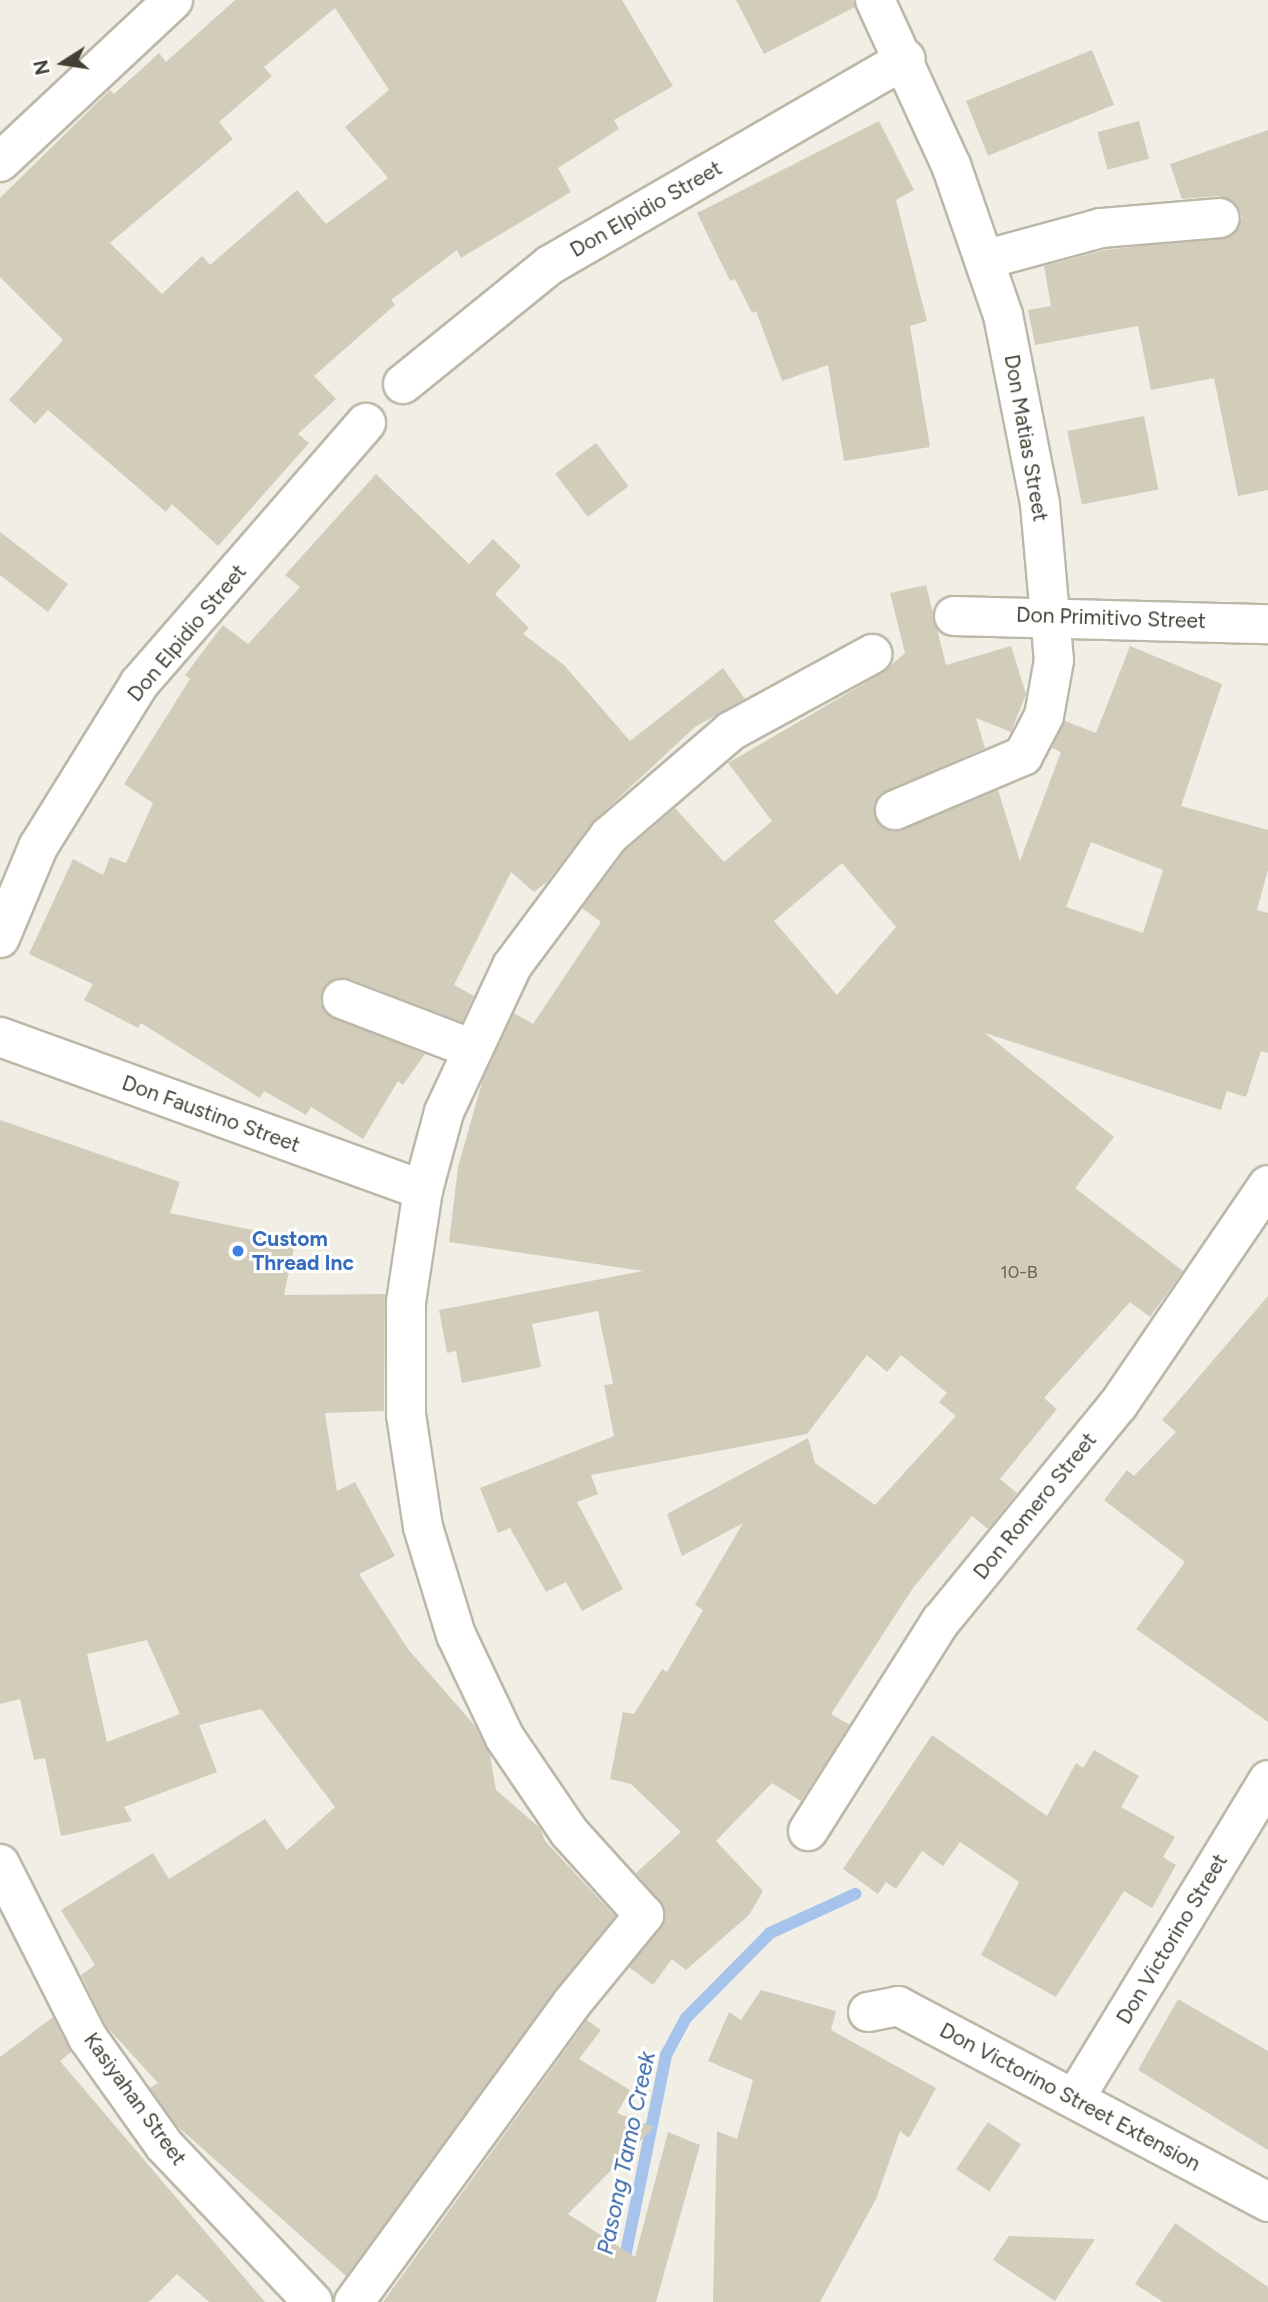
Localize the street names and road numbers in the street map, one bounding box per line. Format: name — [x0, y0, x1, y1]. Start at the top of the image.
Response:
street label: Don Elpidio Street — [566, 155, 726, 263]
street label: Don Matias Street — [999, 352, 1053, 524]
street label: Don Elpidio Street — [122, 559, 252, 707]
street label: Don Primitivo Street — [1016, 602, 1206, 634]
street label: Don Faustino Street — [118, 1070, 304, 1158]
street label: Don Romero Street — [968, 1428, 1102, 1584]
street label: Don Victorino Street — [1111, 1849, 1233, 2029]
street label: Don Victorino Street Extension — [935, 2017, 1205, 2177]
street label: Kasiyahan Street — [78, 2028, 192, 2170]

